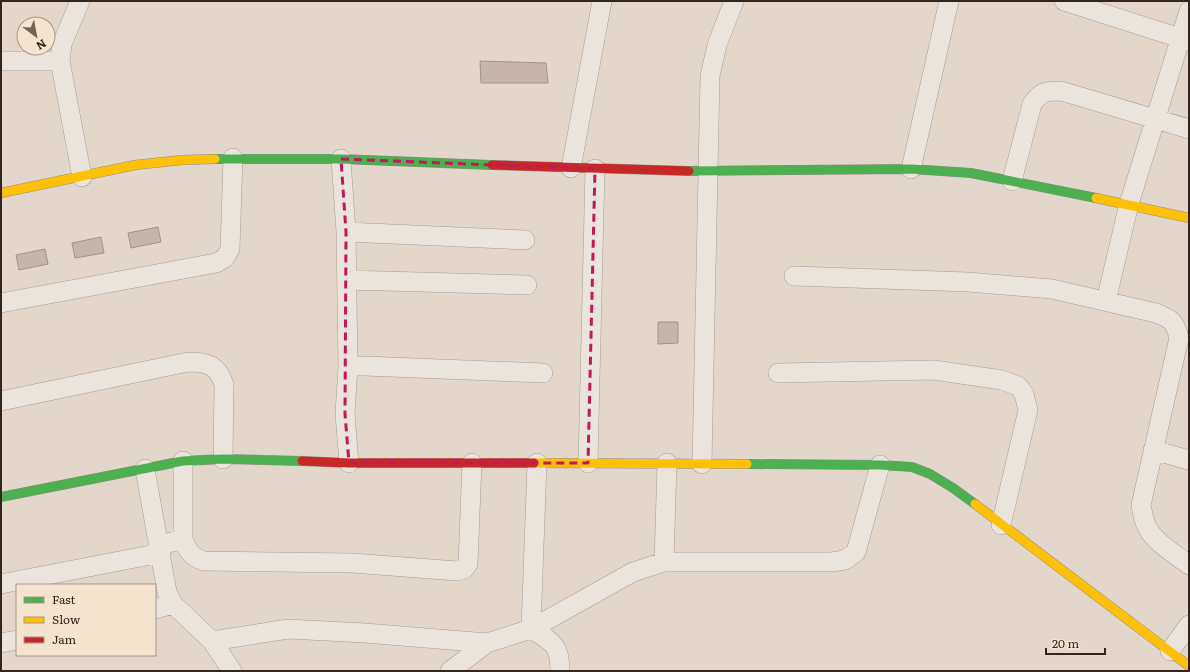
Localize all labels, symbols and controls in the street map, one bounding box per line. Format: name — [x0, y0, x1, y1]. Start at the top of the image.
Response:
north arrow — [16, 16, 56, 56]
text: N — [34, 36, 50, 55]
legend — [16, 584, 156, 656]
text: Fast — [52, 590, 76, 608]
text: Slow — [52, 610, 81, 628]
text: Jam — [52, 630, 77, 648]
scale bar — [1046, 630, 1105, 656]
text: 20 m — [1052, 634, 1079, 652]

